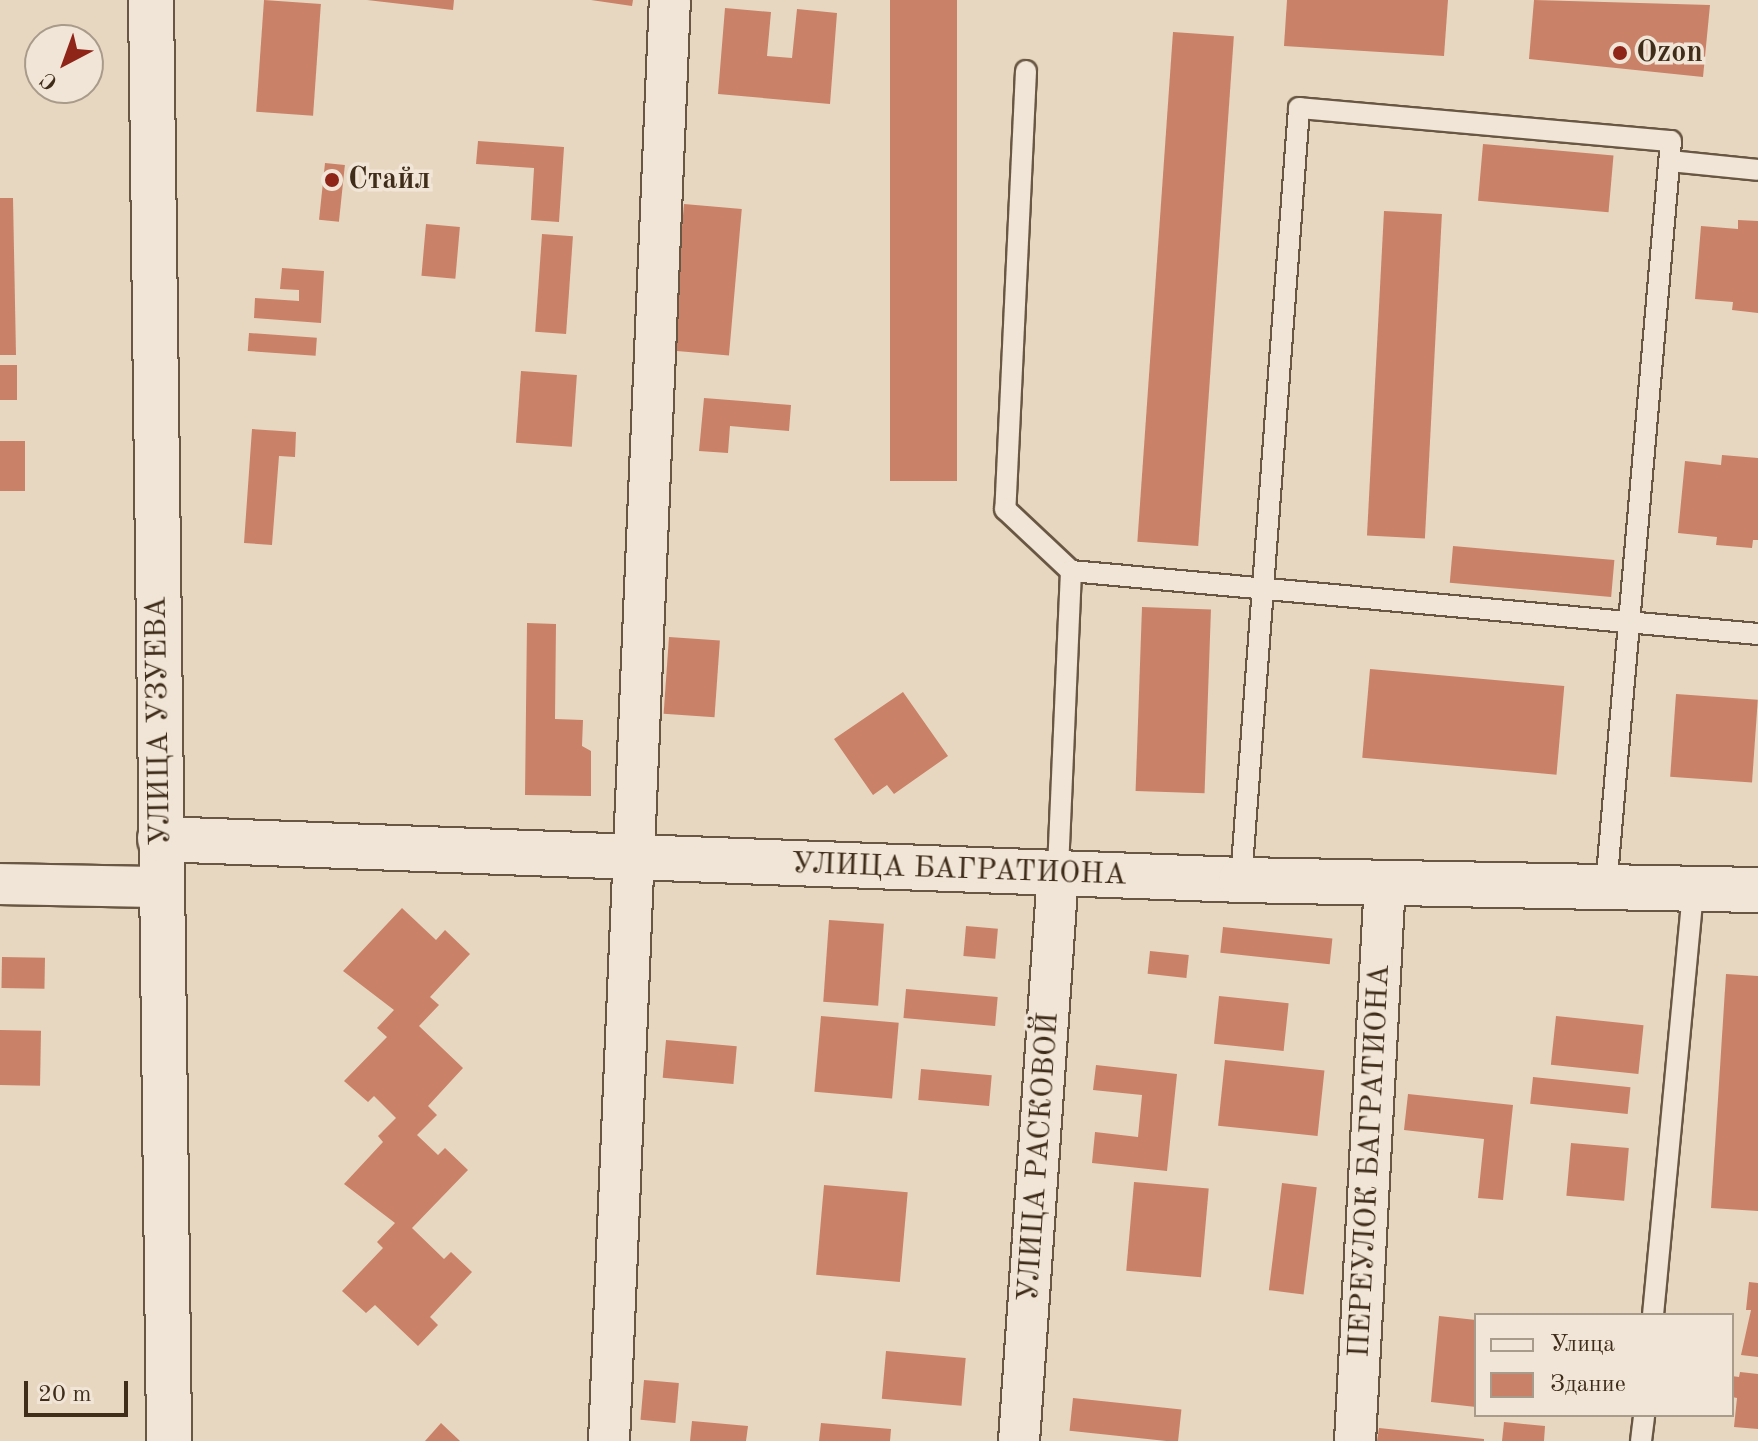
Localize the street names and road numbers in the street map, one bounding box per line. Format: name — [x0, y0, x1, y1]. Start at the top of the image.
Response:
street label: УЛИЦА УЗУЕВА — [139, 596, 179, 846]
street label: УЛИЦА БАГРАТИОНА — [791, 846, 1127, 894]
street label: ПЕРЕУЛОК БАГРАТИОНА — [1342, 964, 1398, 1358]
street label: УЛИЦА РАСКОВОЙ — [1011, 1011, 1067, 1303]

